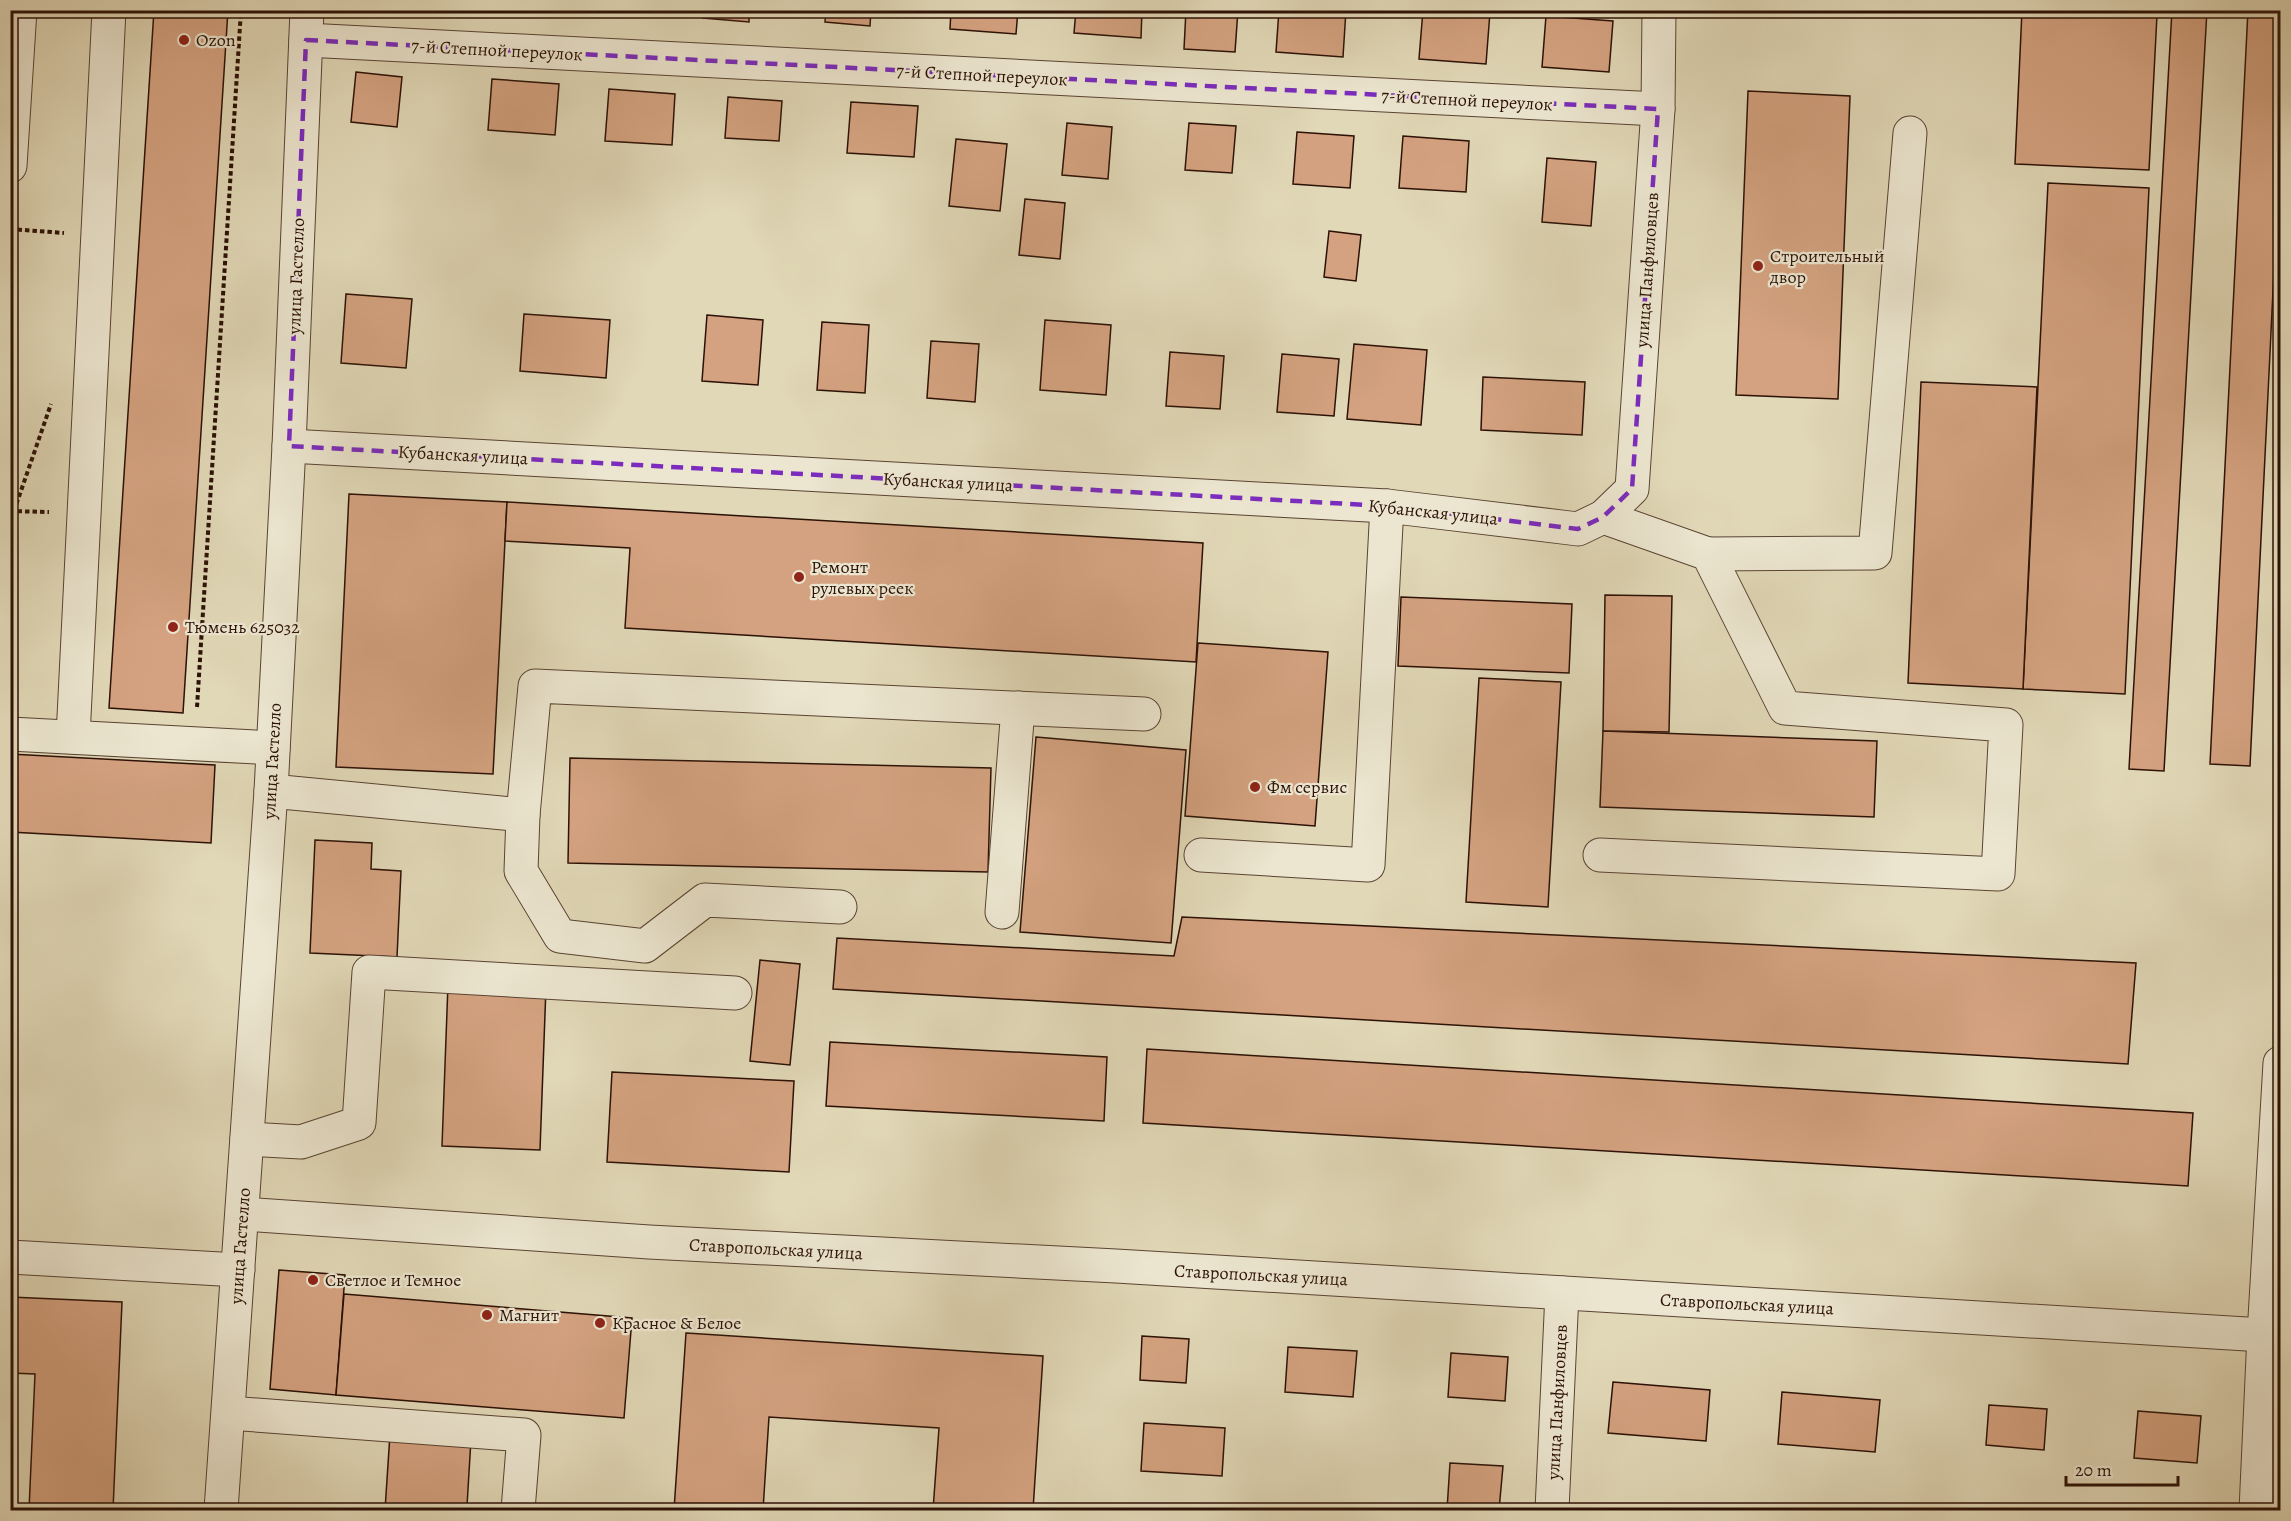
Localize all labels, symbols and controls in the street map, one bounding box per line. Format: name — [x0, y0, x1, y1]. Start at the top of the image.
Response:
place label: Ozon — [196, 28, 236, 52]
marker: Ozon — [177, 33, 191, 47]
street label: 7-й Степной переулок — [411, 34, 583, 66]
street label: 7-й Степной переулок — [896, 59, 1068, 91]
street label: 7-й Степной переулок — [1381, 84, 1553, 116]
street label: улица Панфиловцев — [1630, 192, 1664, 349]
street label: улица Гастелло — [282, 217, 310, 336]
place label: Строительный двор — [1769, 244, 1884, 289]
marker: Строительный двор — [1751, 259, 1765, 273]
street label: Кубанская улица — [397, 440, 530, 470]
street label: Кубанская улица — [882, 467, 1015, 497]
street label: Кубанская улица — [1367, 493, 1500, 531]
place label: Ремонт рулевых реек — [811, 555, 914, 600]
marker: Ремонт рулевых реек — [792, 570, 806, 584]
place label: Тюмень 625032 — [185, 615, 300, 639]
marker: Тюмень 625032 — [166, 620, 180, 634]
street label: улица Гастелло — [257, 702, 287, 821]
place label: Фм сервис — [1267, 775, 1348, 799]
marker: Фм сервис — [1248, 780, 1262, 794]
street label: улица Гастелло — [224, 1187, 256, 1306]
street label: Ставропольская улица — [688, 1232, 864, 1266]
street label: Ставропольская улица — [1173, 1258, 1349, 1292]
place label: Светлое и Темное — [325, 1268, 461, 1292]
marker: Светлое и Темное — [306, 1273, 320, 1287]
street label: Ставропольская улица — [1659, 1287, 1835, 1321]
place label: Магнит — [499, 1303, 559, 1327]
marker: Магнит — [480, 1308, 494, 1322]
place label: Красное & Белое — [612, 1311, 741, 1335]
marker: Красное & Белое — [593, 1316, 607, 1330]
street label: улица Панфиловцев — [1541, 1324, 1573, 1481]
scale bar — [2066, 1449, 2178, 1487]
text: 20 m — [2075, 1458, 2112, 1482]

